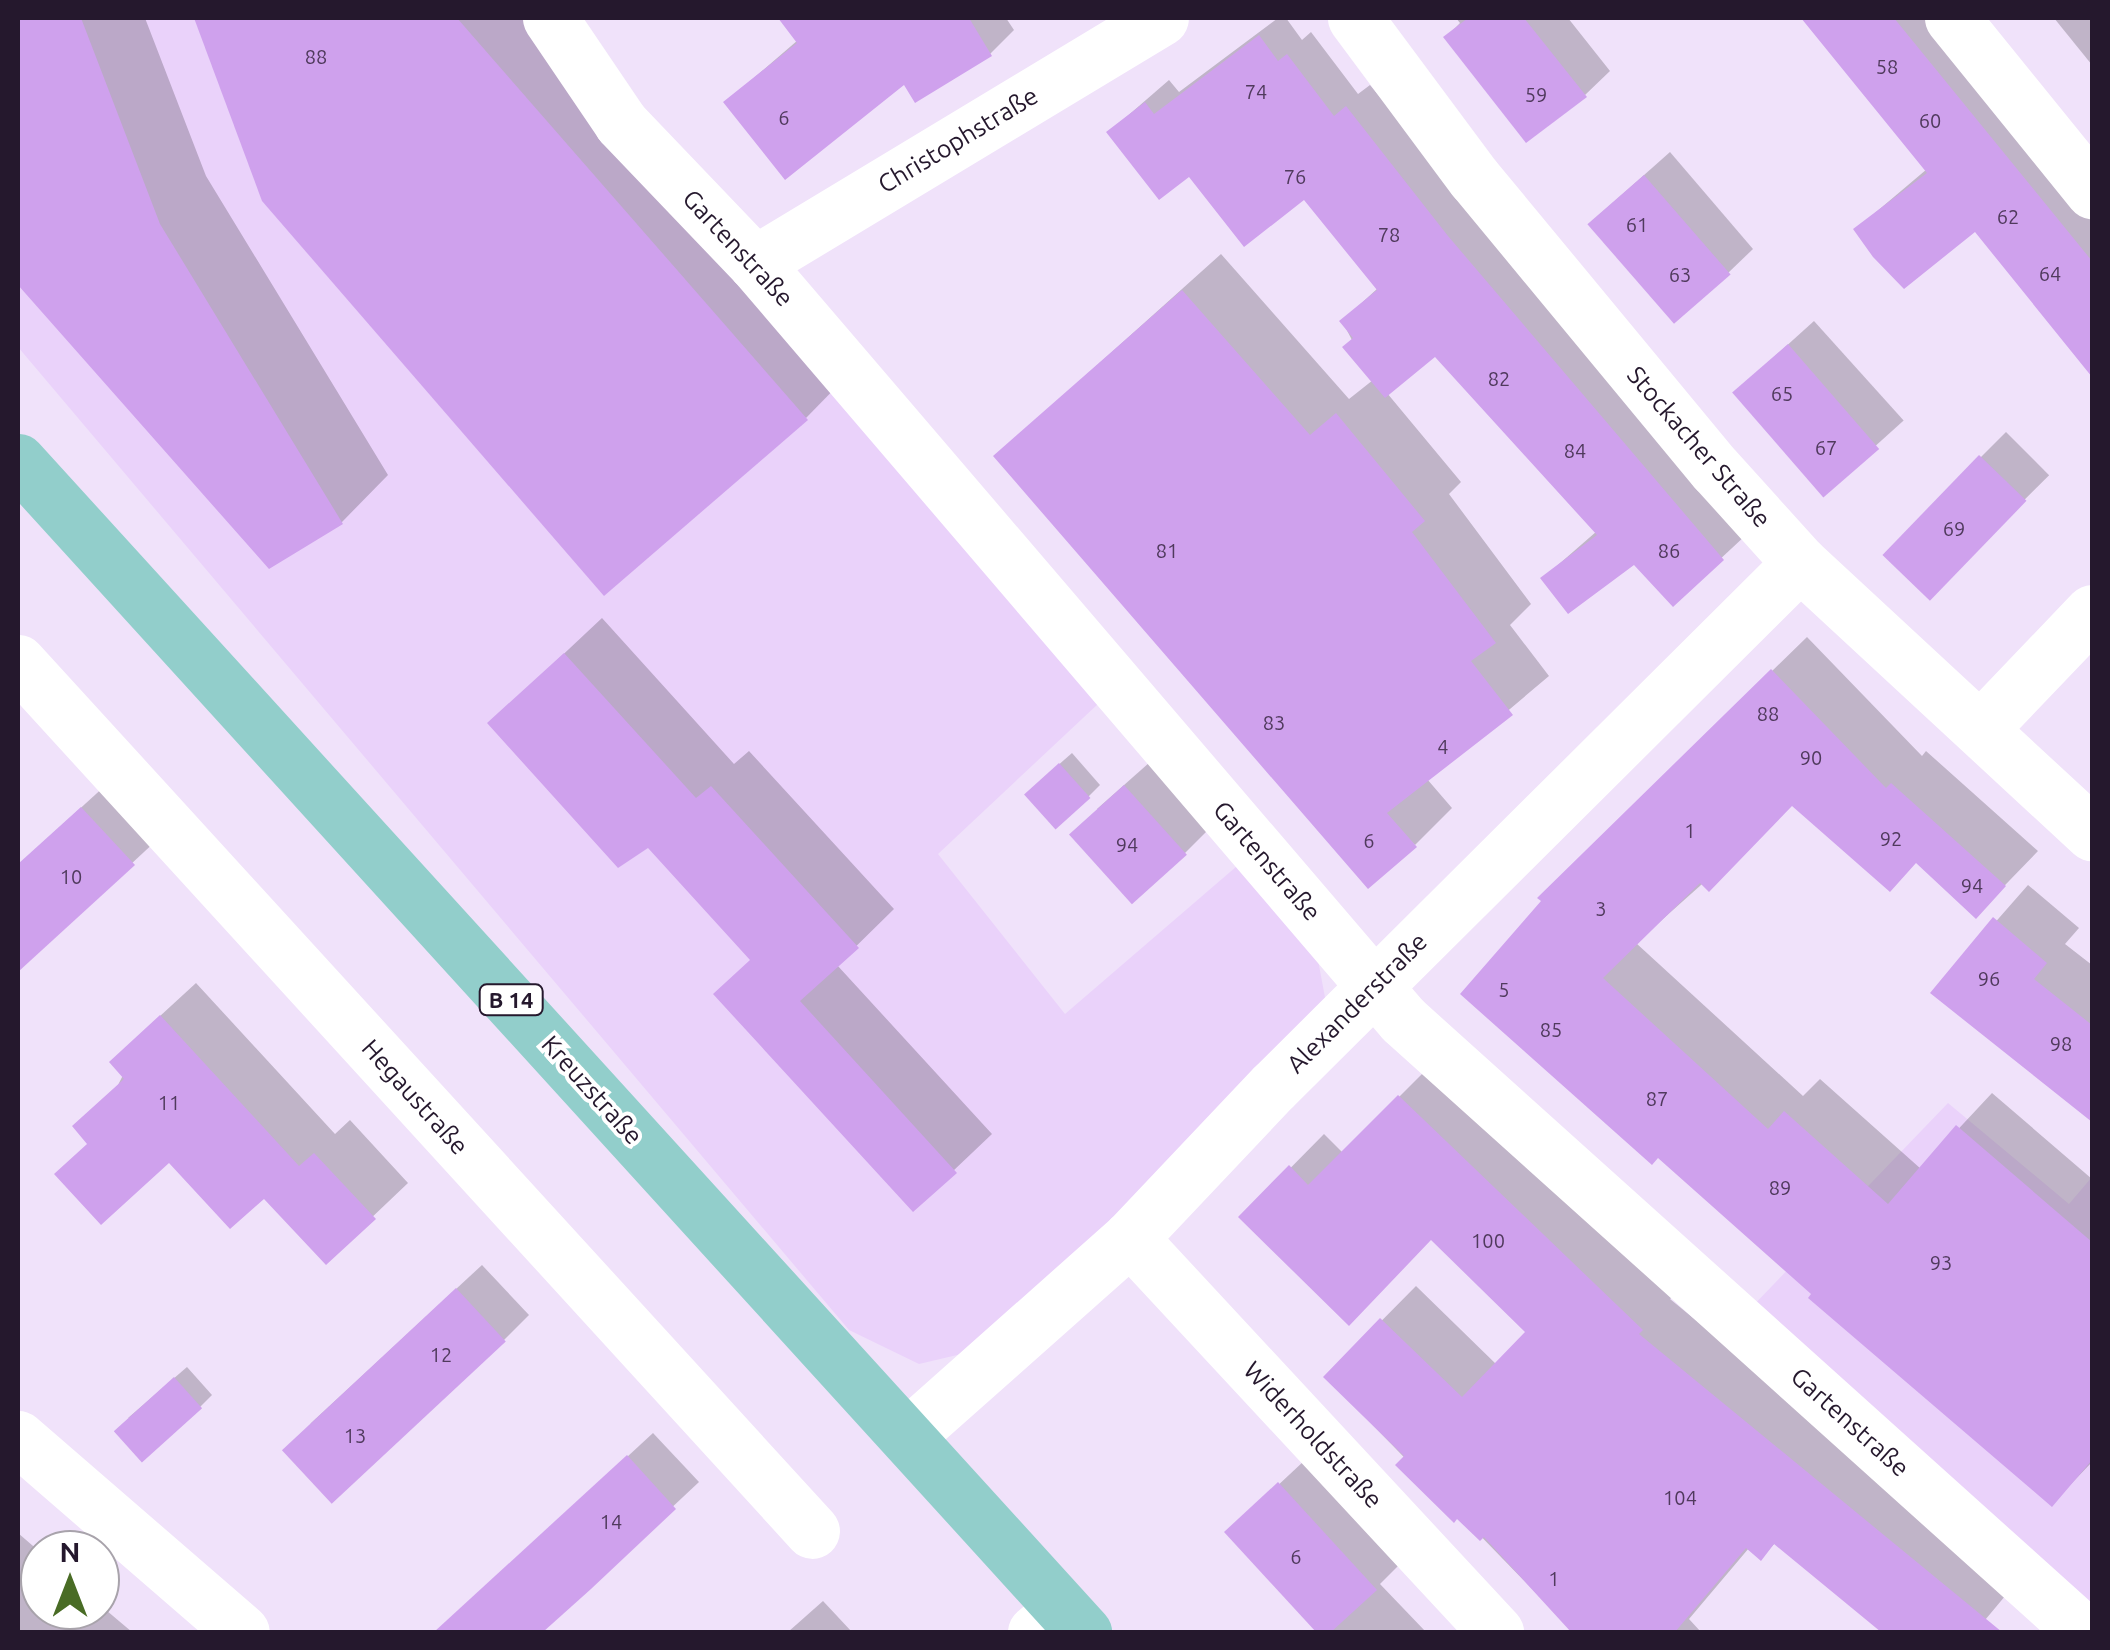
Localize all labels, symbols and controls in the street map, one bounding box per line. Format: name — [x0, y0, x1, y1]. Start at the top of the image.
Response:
house number: 88 — [305, 44, 327, 68]
house number: 58 — [1876, 54, 1898, 78]
house number: 74 — [1245, 79, 1267, 103]
street label: Christophstraße — [873, 80, 1043, 200]
house number: 59 — [1525, 82, 1547, 106]
house number: 6 — [778, 105, 790, 129]
house number: 60 — [1919, 108, 1941, 132]
house number: 76 — [1284, 164, 1306, 188]
street label: Gartenstraße — [676, 183, 800, 313]
house number: 62 — [1997, 204, 2019, 228]
house number: 61 — [1626, 212, 1648, 236]
house number: 78 — [1378, 222, 1400, 246]
house number: 64 — [2039, 261, 2061, 285]
house number: 63 — [1669, 262, 1691, 286]
street label: Stockacher Straße — [1621, 360, 1777, 534]
house number: 82 — [1488, 366, 1510, 390]
house number: 65 — [1771, 381, 1793, 405]
house number: 67 — [1815, 435, 1837, 459]
house number: 84 — [1564, 438, 1586, 462]
house number: 69 — [1943, 516, 1965, 540]
house number: 81 — [1156, 538, 1178, 562]
house number: 86 — [1658, 538, 1680, 562]
house number: 88 — [1757, 701, 1779, 725]
house number: 83 — [1263, 710, 1285, 734]
house number: 4 — [1437, 734, 1449, 758]
house number: 90 — [1800, 745, 1822, 769]
street label: Gartenstraße — [1207, 795, 1327, 927]
house number: 1 — [1684, 818, 1696, 842]
house number: 92 — [1880, 826, 1902, 850]
house number: 6 — [1363, 828, 1375, 852]
house number: 94 — [1116, 832, 1138, 856]
house number: 10 — [60, 864, 82, 888]
house number: 94 — [1961, 873, 1983, 897]
house number: 3 — [1595, 896, 1607, 920]
street label: Alexanderstraße — [1281, 927, 1433, 1079]
house number: 96 — [1978, 966, 2000, 990]
house number: 5 — [1498, 977, 1510, 1001]
road number: B 14 — [478, 983, 544, 1017]
house number: 85 — [1540, 1017, 1562, 1041]
street label: Kreuzstraße — [535, 1029, 649, 1151]
house number: 98 — [2050, 1031, 2072, 1055]
street label: Hegaustraße — [355, 1033, 475, 1161]
house number: 87 — [1646, 1086, 1668, 1110]
house number: 11 — [158, 1090, 180, 1114]
house number: 89 — [1769, 1175, 1791, 1199]
house number: 100 — [1471, 1228, 1505, 1252]
house number: 93 — [1930, 1250, 1952, 1274]
house number: 12 — [430, 1342, 452, 1366]
street label: Widerholdstraße — [1237, 1355, 1389, 1515]
street label: Gartenstraße — [1785, 1361, 1915, 1483]
house number: 13 — [344, 1423, 366, 1447]
house number: 104 — [1663, 1485, 1697, 1509]
house number: 14 — [600, 1509, 622, 1533]
north arrow — [20, 1530, 120, 1630]
text: N — [60, 1536, 80, 1567]
house number: 6 — [1290, 1544, 1302, 1568]
house number: 1 — [1548, 1566, 1560, 1590]

